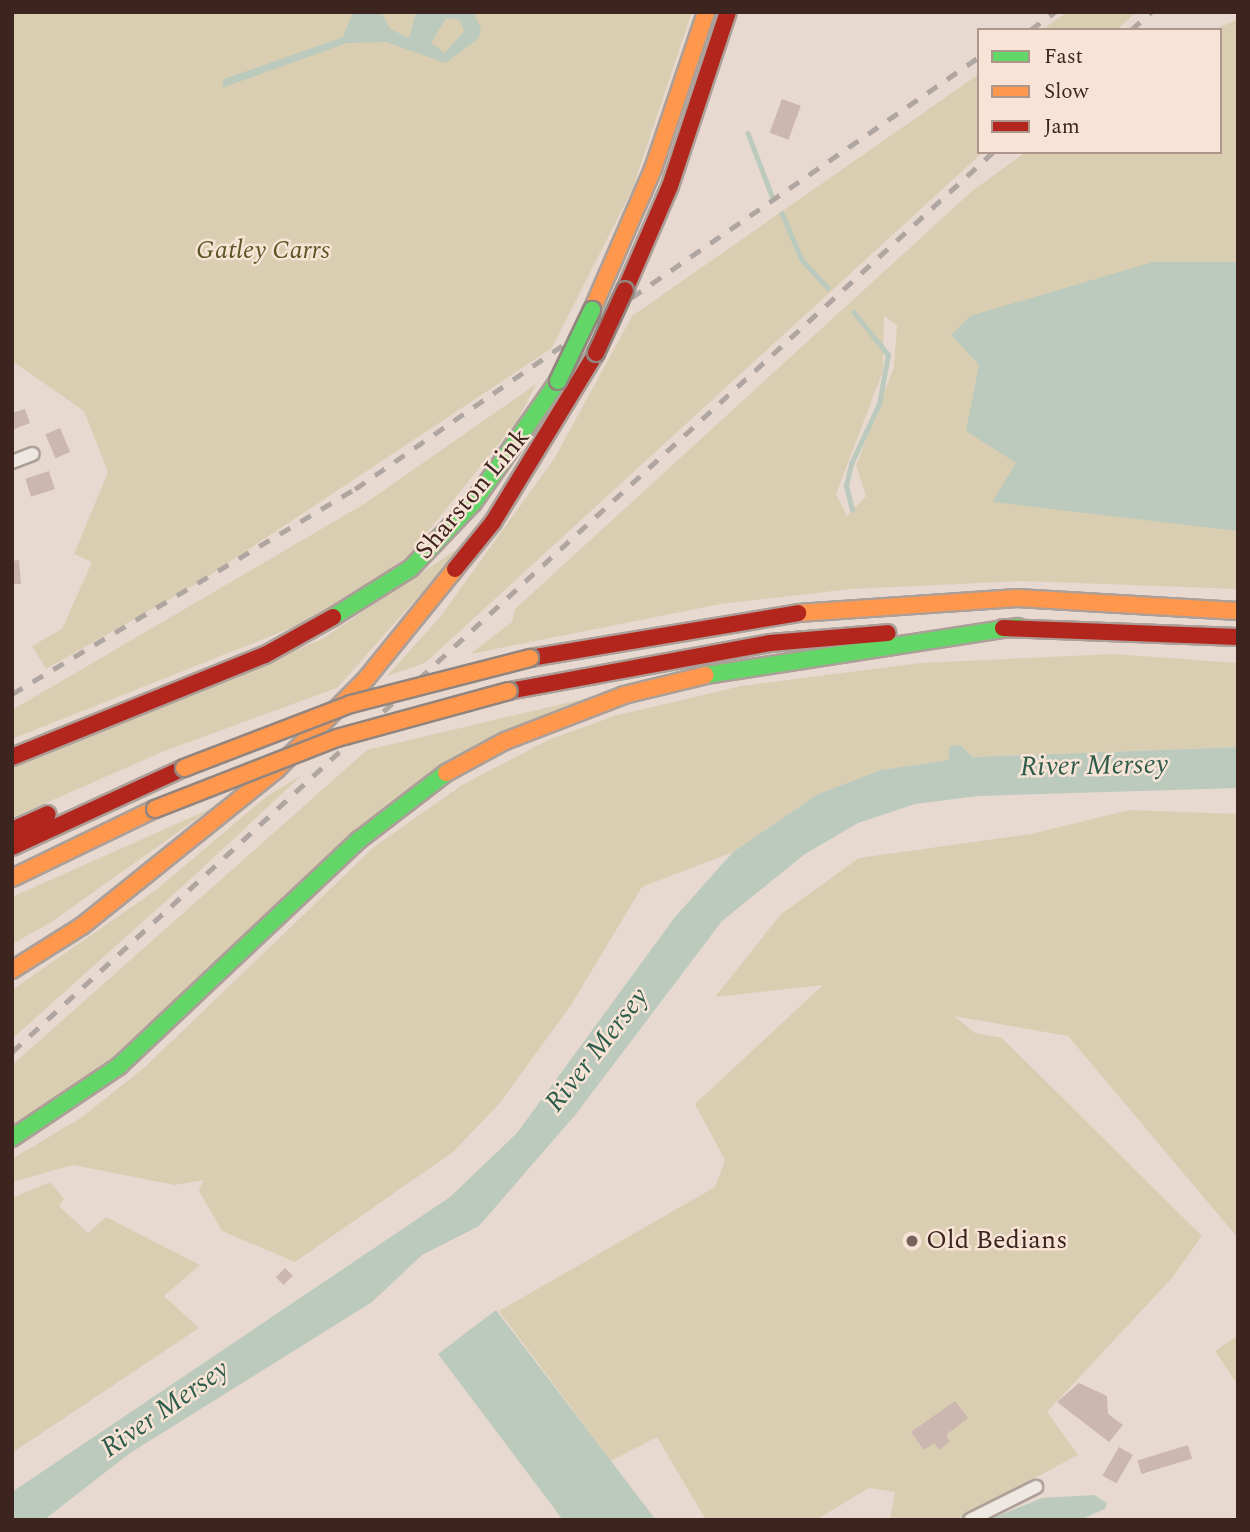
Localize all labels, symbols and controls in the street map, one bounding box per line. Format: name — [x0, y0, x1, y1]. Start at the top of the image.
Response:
legend — [977, 28, 1222, 154]
text: Fast — [1044, 41, 1083, 73]
text: Slow — [1044, 76, 1088, 108]
text: Jam — [1044, 111, 1080, 143]
park label: Gatley Carrs — [196, 235, 330, 267]
street label: Sharston Link — [409, 422, 537, 566]
water label: River Mersey — [1020, 748, 1168, 784]
water label: River Mersey — [538, 981, 656, 1119]
place label: Old Bedians — [926, 1225, 1067, 1257]
marker: Old Bedians — [904, 1233, 920, 1249]
water label: River Mersey — [95, 1353, 235, 1465]

